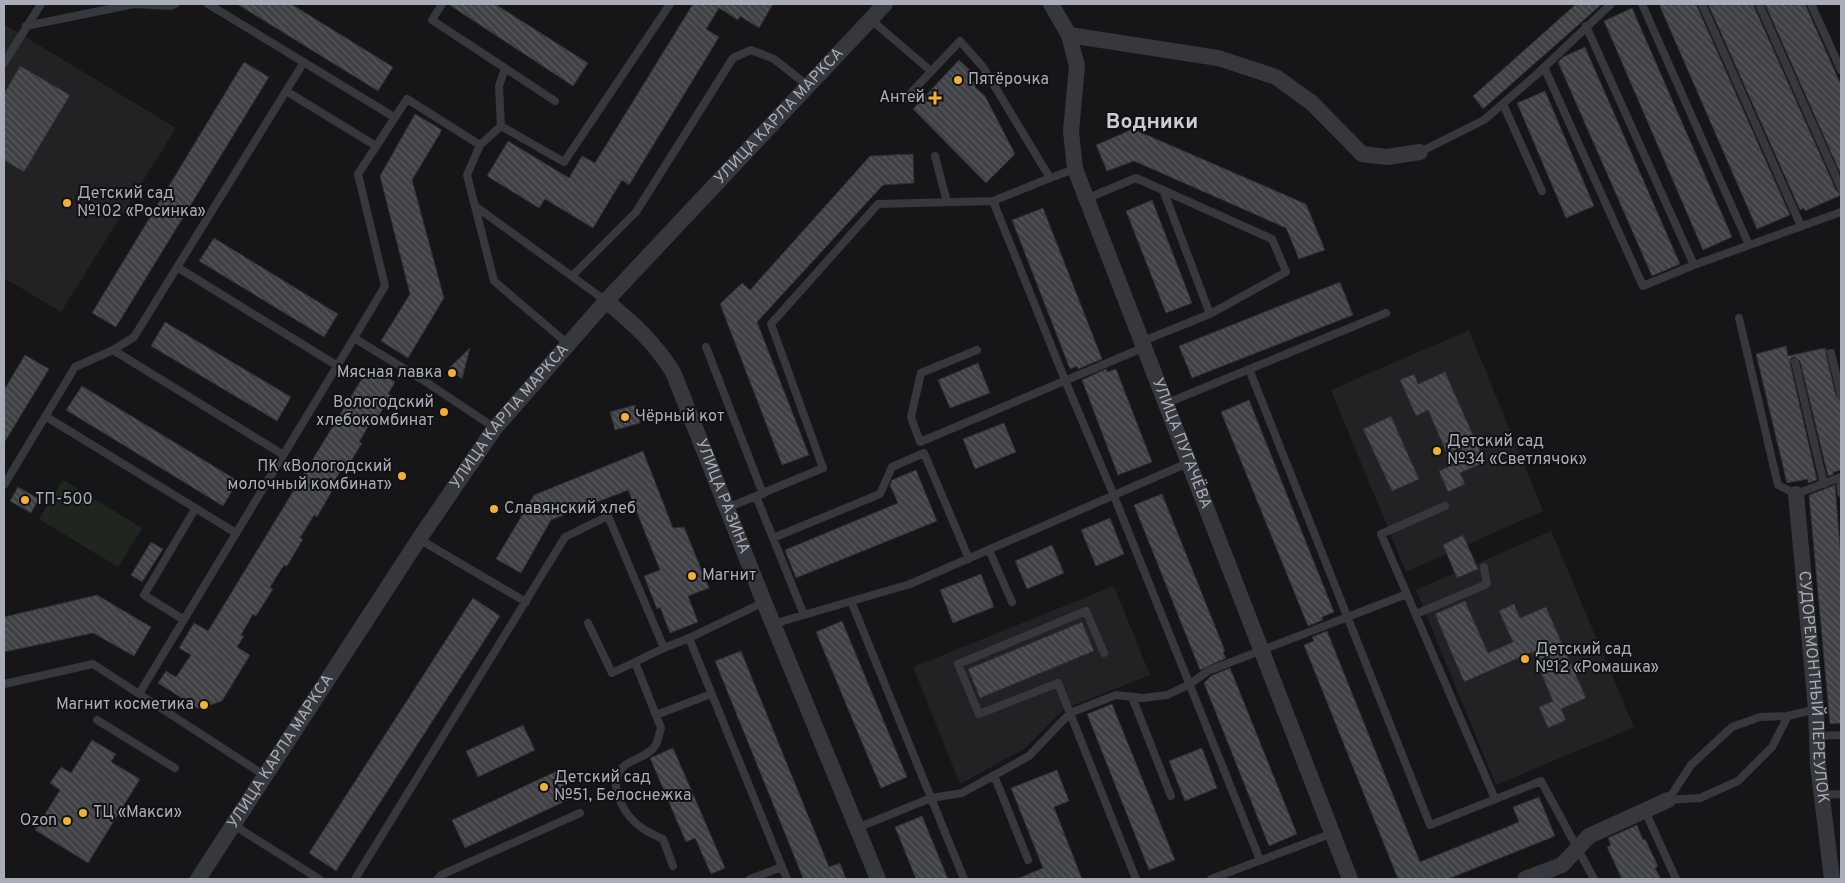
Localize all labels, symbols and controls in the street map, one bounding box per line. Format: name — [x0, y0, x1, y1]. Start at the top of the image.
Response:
street label: УЛИЦА КАРЛА МАРКСА — [710, 44, 849, 189]
place label: Пятёрочка — [968, 70, 1049, 90]
marker: Пятёрочка — [952, 74, 964, 86]
place label: Антей — [879, 88, 925, 108]
marker: Антей — [929, 92, 941, 104]
district label: Водники — [1106, 109, 1198, 136]
place label: Детский сад №102 «Росинка» — [77, 184, 206, 222]
marker: Детский сад №102 «Росинка» — [61, 197, 73, 209]
street label: УЛИЦА КАРЛА МАРКСА — [446, 340, 574, 493]
place label: Мясная лавка — [337, 363, 442, 383]
marker: Мясная лавка — [446, 367, 458, 379]
street label: УЛИЦА ПУГАЧЁВА — [1147, 375, 1216, 512]
place label: Вологодский хлебокомбинат — [316, 393, 434, 431]
marker: Вологодский хлебокомбинат — [438, 406, 450, 418]
place label: Чёрный кот — [635, 407, 724, 427]
marker: Чёрный кот — [619, 411, 631, 423]
place label: Детский сад №34 «Светлячок» — [1447, 432, 1587, 470]
street label: УЛИЦА РАЗИНА — [690, 436, 754, 557]
marker: Детский сад №34 «Светлячок» — [1431, 445, 1443, 457]
place label: ПК «Вологодский молочный комбинат» — [228, 457, 392, 495]
marker: ПК «Вологодский молочный комбинат» — [396, 470, 408, 482]
place label: ТП-500 — [35, 490, 93, 510]
marker: ТП-500 — [19, 494, 31, 506]
place label: Славянский хлеб — [504, 499, 636, 519]
marker: Славянский хлеб — [488, 503, 500, 515]
place label: Магнит — [702, 566, 756, 586]
marker: Магнит — [686, 570, 698, 582]
street label: СУДОРЕМОНТНЫЙ ПЕРЕУЛОК — [1793, 570, 1833, 805]
place label: Детский сад №12 «Ромашка» — [1535, 640, 1659, 678]
marker: Детский сад №12 «Ромашка» — [1519, 653, 1531, 665]
street label: УЛИЦА КАРЛА МАРКСА — [223, 670, 338, 833]
place label: Магнит косметика — [56, 695, 194, 715]
marker: Магнит косметика — [198, 699, 210, 711]
place label: Детский сад №51, Белоснежка — [554, 768, 692, 806]
marker: Детский сад №51, Белоснежка — [538, 781, 550, 793]
place label: ТЦ «Макси» — [93, 803, 182, 823]
marker: ТЦ «Макси» — [77, 807, 89, 819]
place label: Ozon — [20, 811, 57, 831]
marker: Ozon — [61, 815, 73, 827]

